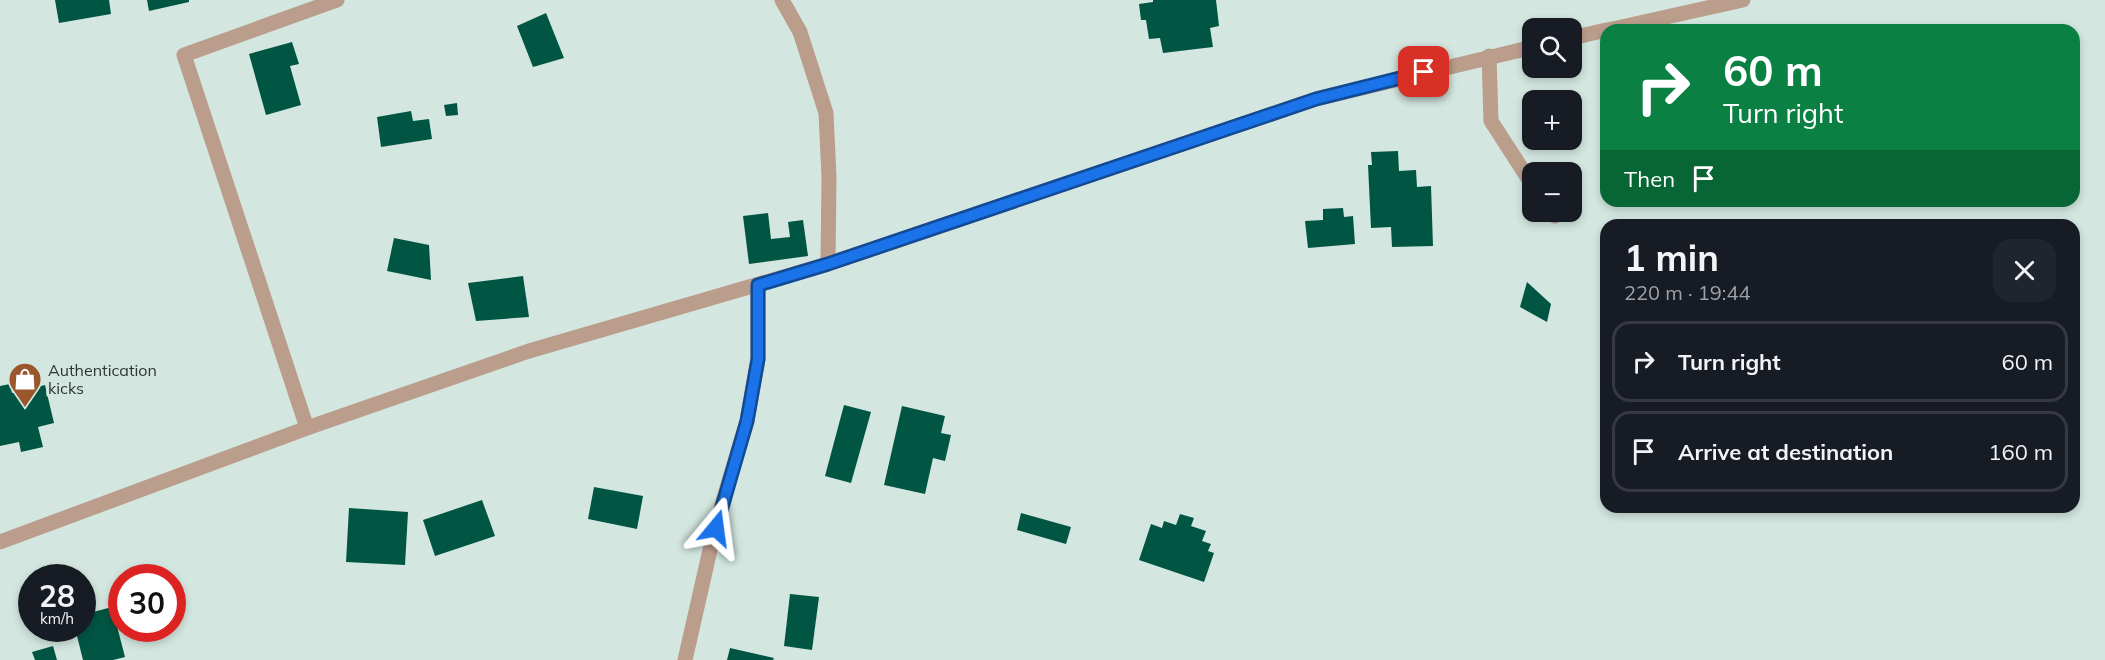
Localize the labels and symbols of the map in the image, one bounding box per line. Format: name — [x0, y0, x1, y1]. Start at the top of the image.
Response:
pin — [1398, 46, 1449, 97]
place label: Authentication kicks — [48, 360, 157, 398]
shop icon: Authentication kicks — [7, 361, 43, 408]
position arrow — [684, 496, 748, 560]
speed limit sign: 30 — [108, 564, 186, 642]

